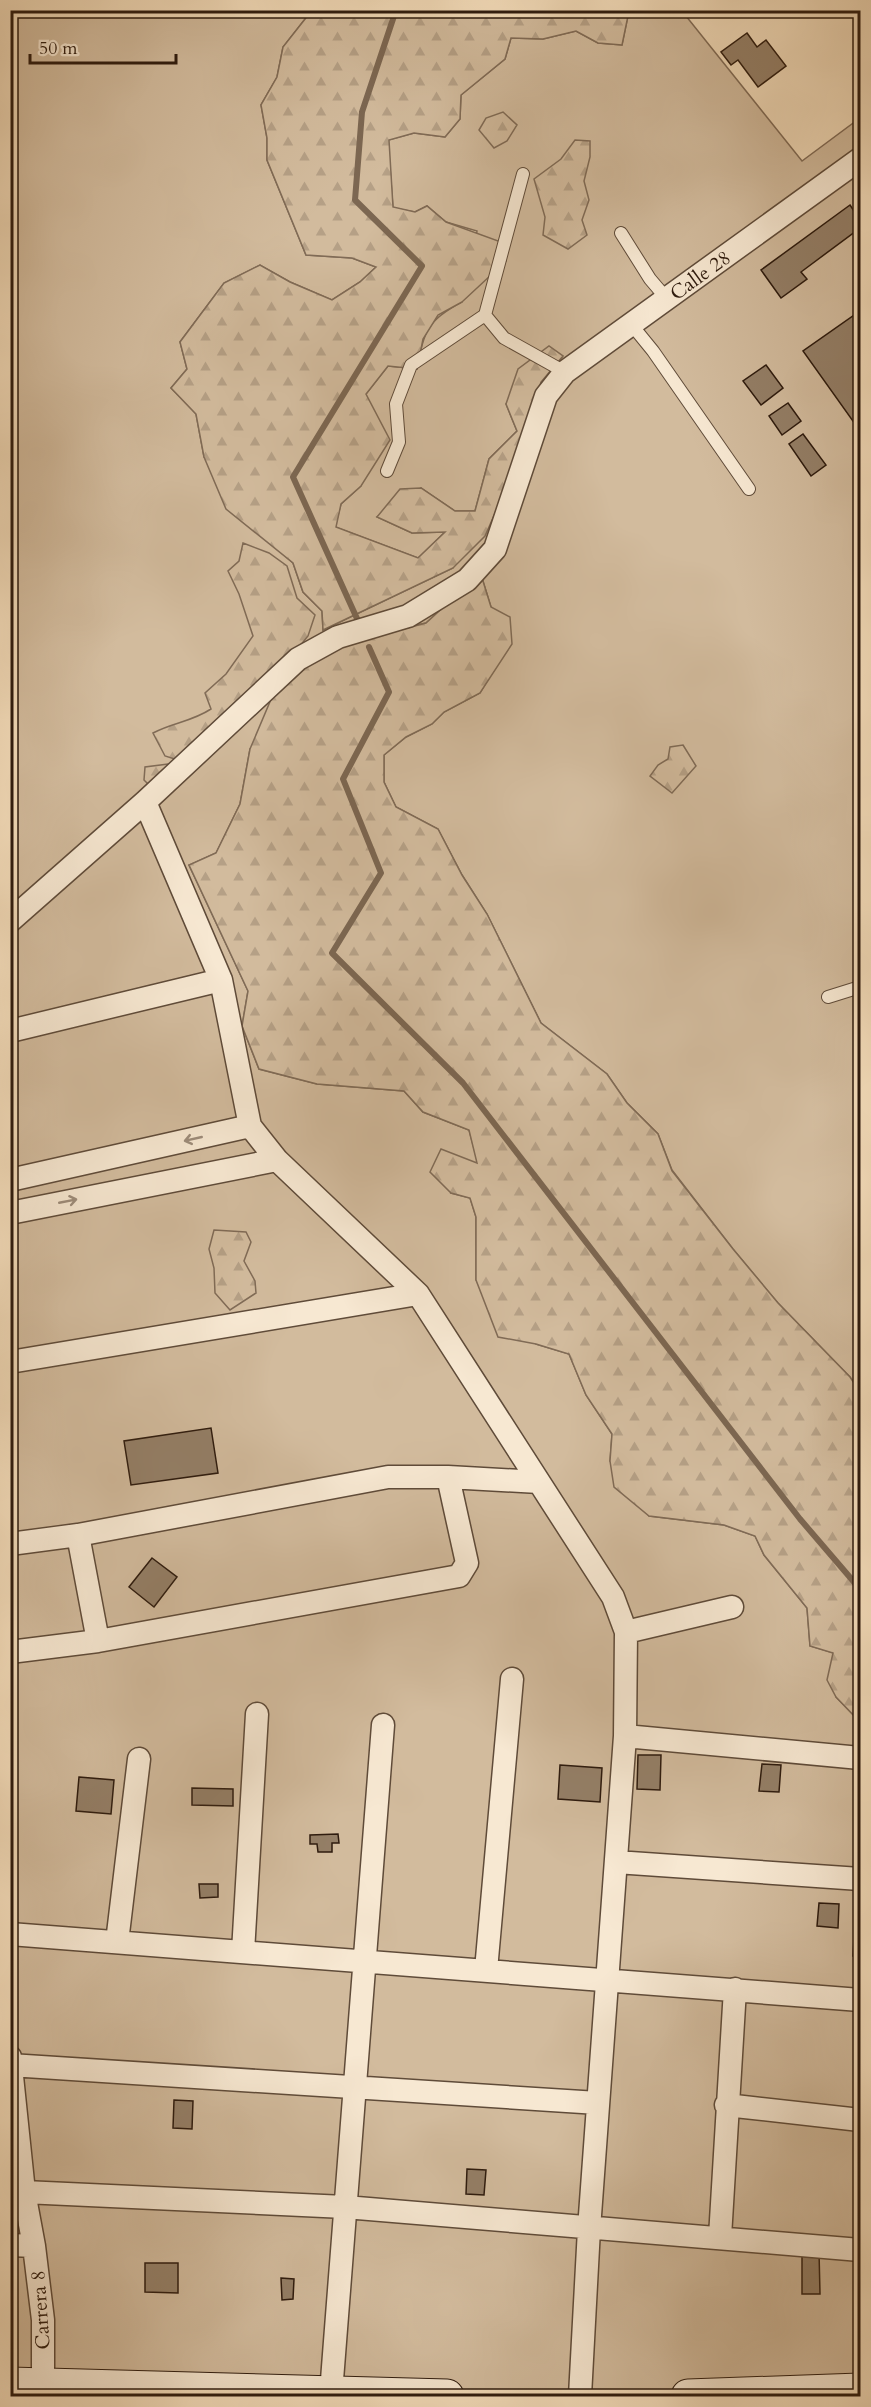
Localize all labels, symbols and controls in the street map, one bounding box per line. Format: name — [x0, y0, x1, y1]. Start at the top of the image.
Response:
scale bar — [30, 27, 176, 65]
text: 50 m — [39, 36, 78, 61]
street label: Calle 28 — [664, 244, 736, 307]
one-way arrow — [184, 1134, 204, 1145]
one-way arrow — [58, 1195, 77, 1206]
street label: Carrera 8 — [24, 2270, 57, 2350]

